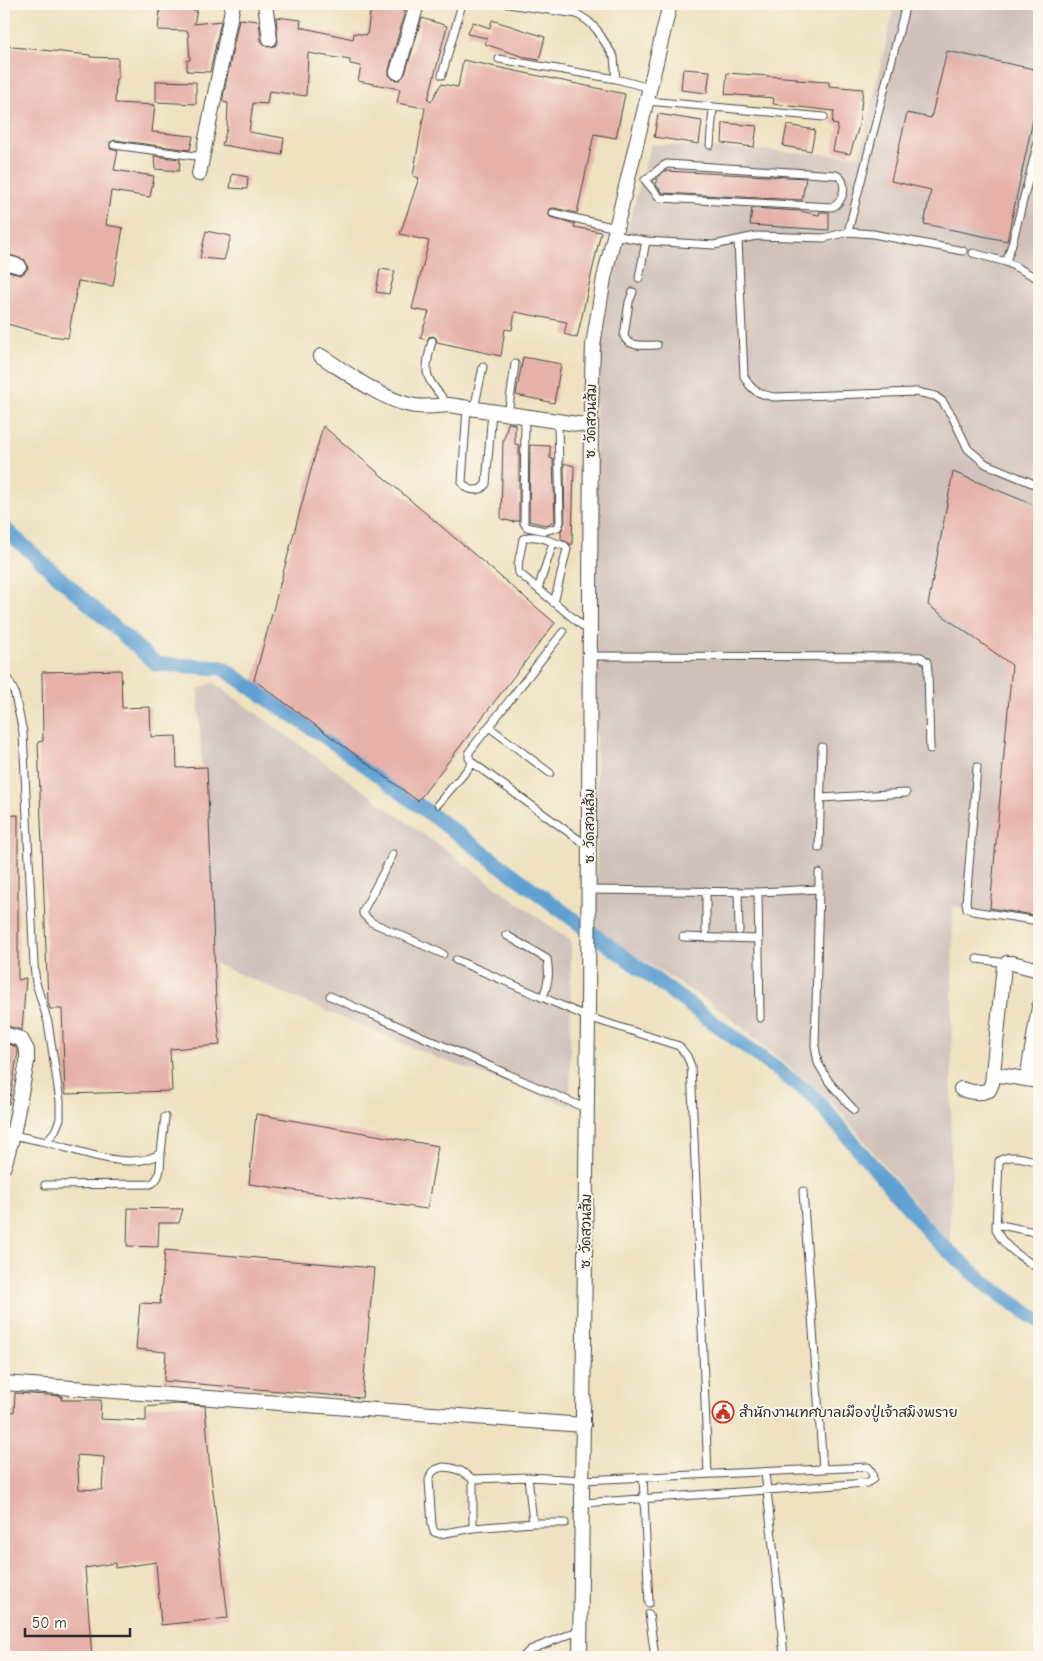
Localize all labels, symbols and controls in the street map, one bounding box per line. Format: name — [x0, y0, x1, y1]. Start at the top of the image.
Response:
street label: ซ. วัดสวนส้ม — [582, 383, 600, 459]
street label: ซ. วัดสวนส้ม — [581, 789, 598, 863]
street label: ซ. วัดสวนส้ม — [577, 1193, 595, 1269]
public building icon: สำนักงานเทศบาลเมืองปู่เจ้าสมิงพราย — [711, 1400, 735, 1424]
place label: สำนักงานเทศบาลเมืองปู่เจ้าสมิงพราย — [739, 1404, 958, 1422]
scale bar — [25, 1606, 130, 1638]
text: 50 m — [32, 1614, 67, 1632]

